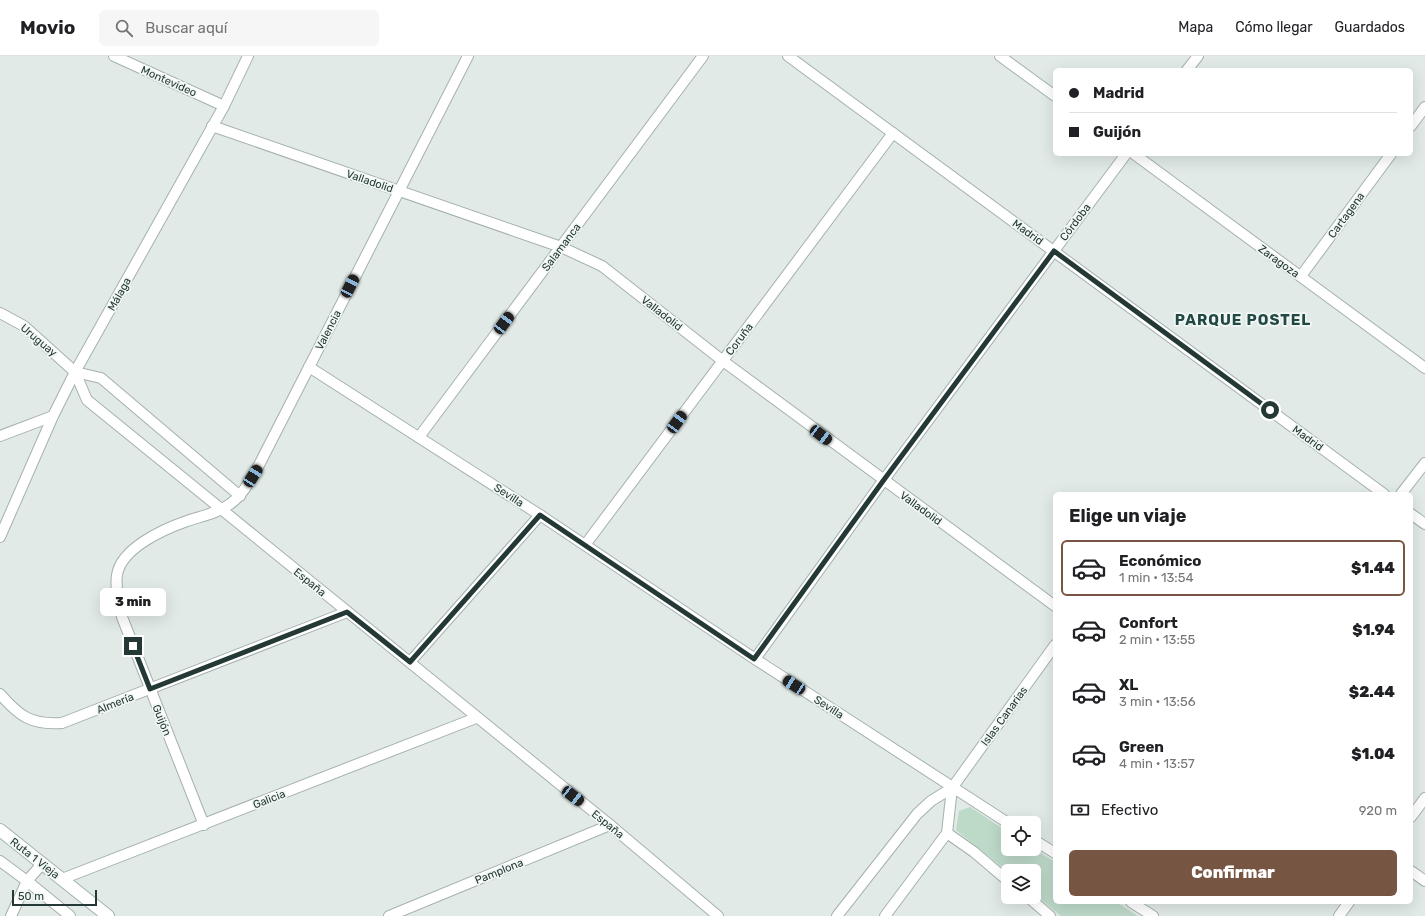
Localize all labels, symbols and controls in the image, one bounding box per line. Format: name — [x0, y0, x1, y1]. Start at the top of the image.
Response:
search box — [99, 10, 379, 46]
text: Movio — [20, 16, 75, 39]
icon: search — [113, 17, 135, 39]
text: Buscar aquí — [145, 19, 228, 37]
text: Mapa — [1178, 19, 1213, 36]
text: Cómo llegar — [1235, 19, 1313, 36]
text: Guardados — [1335, 19, 1405, 36]
street label: Montevideo — [139, 63, 199, 100]
text: Madrid — [1093, 84, 1144, 102]
text: Guijón — [1093, 123, 1141, 141]
street label: Valladolid — [345, 167, 395, 196]
street label: Cartagena — [1325, 190, 1367, 241]
street label: Córdoba — [1057, 201, 1094, 243]
street label: Madrid — [1010, 217, 1046, 248]
street label: Salamanca — [539, 221, 584, 274]
street label: Zaragoza — [1256, 242, 1302, 281]
car — [339, 273, 361, 299]
street label: Málaga — [105, 275, 134, 313]
street label: Valladolid — [638, 293, 685, 334]
street label: Valencia — [313, 308, 344, 352]
car — [492, 310, 516, 336]
district label: PARQUE POSTEL — [1175, 311, 1311, 329]
street label: Uruguay — [18, 321, 60, 359]
street label: Coruña — [723, 321, 756, 358]
route start — [1261, 401, 1279, 419]
car — [665, 409, 689, 435]
car — [808, 423, 834, 447]
street label: Madrid — [1290, 423, 1326, 454]
car — [241, 463, 265, 489]
street label: Sevilla — [491, 481, 526, 510]
street label: Valladolid — [897, 489, 944, 528]
text: Elige un viaje — [1069, 505, 1186, 527]
icon: car — [1071, 550, 1107, 586]
text: Económico — [1119, 552, 1201, 570]
text: $1.44 — [1351, 559, 1395, 577]
street label: España — [291, 565, 328, 599]
text: 1 min · 13:54 — [1119, 570, 1194, 585]
callout: 3 min — [100, 588, 166, 616]
text: 3 min — [115, 594, 151, 609]
icon: car — [1071, 612, 1107, 648]
text: Confort — [1119, 614, 1178, 632]
text: $1.94 — [1352, 621, 1395, 639]
text: 2 min · 13:55 — [1119, 632, 1195, 647]
route end — [124, 637, 142, 655]
car — [781, 673, 807, 697]
icon: car — [1071, 674, 1107, 710]
text: XL — [1119, 676, 1138, 694]
text: $2.44 — [1349, 683, 1395, 701]
street label: Islas Canarias — [978, 684, 1031, 749]
street label: Almería — [95, 690, 136, 717]
street label: Sevilla — [811, 693, 846, 722]
text: 3 min · 13:56 — [1119, 694, 1196, 709]
street label: Guijón — [149, 703, 174, 738]
icon: car — [1071, 736, 1107, 772]
text: Green — [1119, 738, 1164, 756]
text: $1.04 — [1351, 745, 1395, 763]
text: 4 min · 13:57 — [1119, 756, 1195, 771]
car — [560, 784, 586, 808]
street label: Galicia — [251, 787, 287, 812]
icon: cash — [1069, 799, 1091, 821]
text: Efectivo — [1101, 801, 1158, 819]
text: 920 m — [1359, 803, 1397, 818]
street label: España — [589, 807, 626, 841]
map controls — [1001, 816, 1041, 904]
button: locate — [1001, 816, 1041, 856]
street label: Ruta 1 Vieja — [7, 835, 62, 882]
button: Confirmar — [1069, 850, 1397, 896]
street label: Pamplona — [473, 856, 525, 887]
button: layers — [1001, 864, 1041, 904]
scale bar — [12, 888, 97, 907]
text: 50 m — [18, 890, 44, 903]

